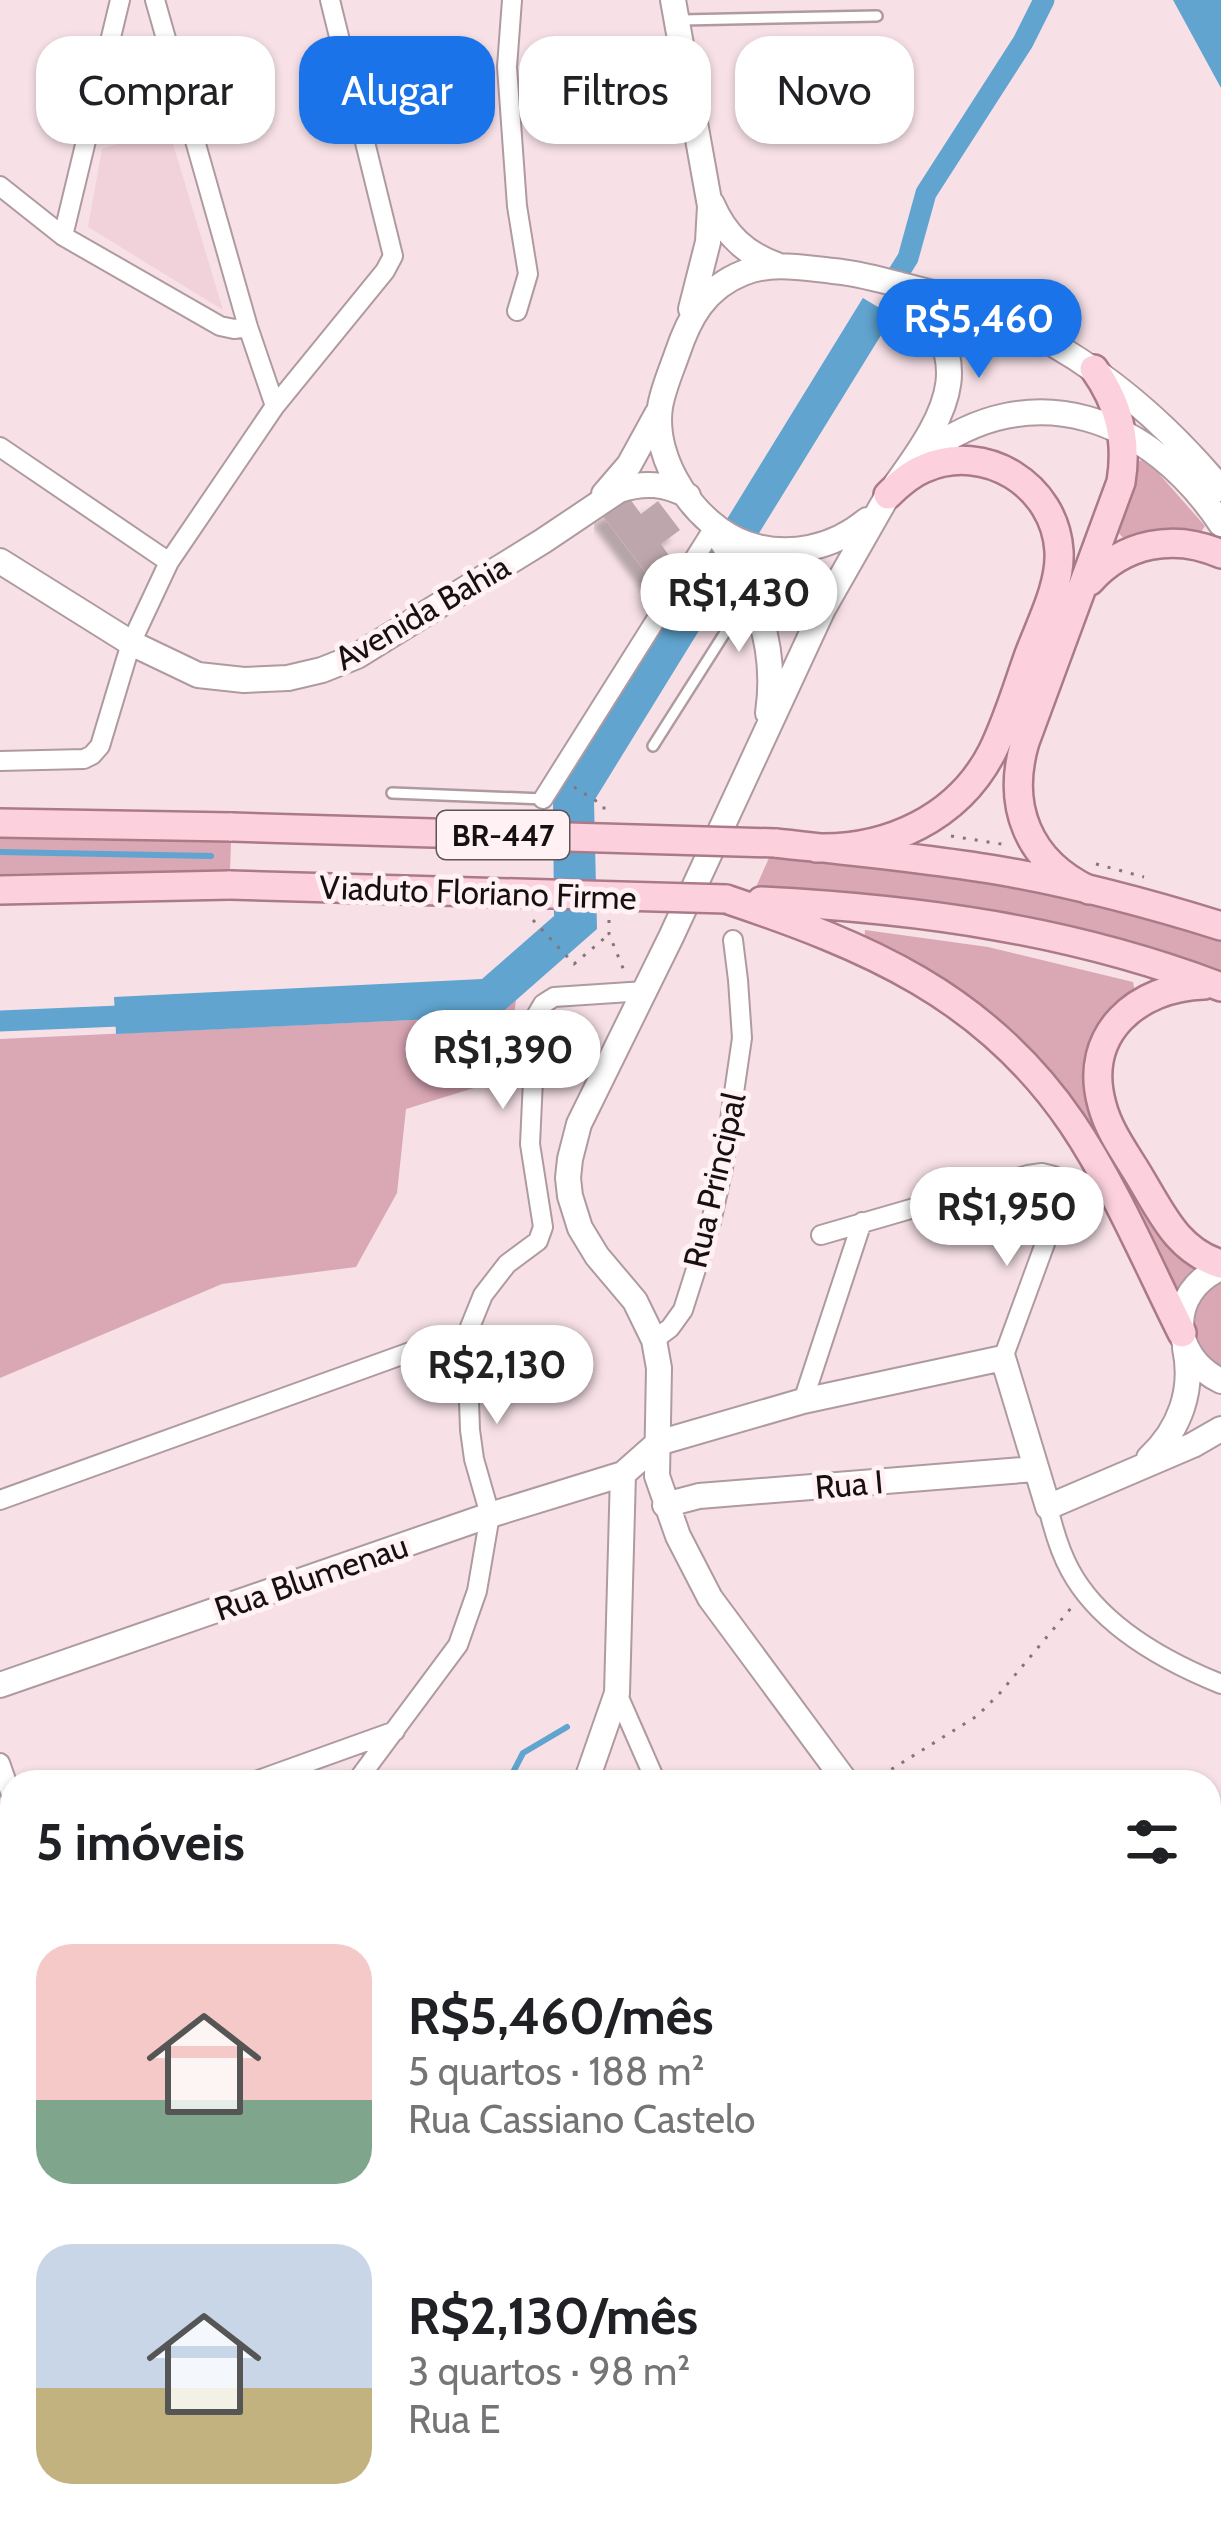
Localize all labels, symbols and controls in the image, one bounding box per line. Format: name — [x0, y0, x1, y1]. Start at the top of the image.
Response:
chip: Comprar — [36, 36, 275, 144]
chip: Alugar — [299, 36, 495, 144]
chip: Filtros — [519, 36, 711, 144]
chip: Novo — [735, 36, 914, 144]
pin: R$5,460 — [868, 279, 1090, 381]
text: R$5,460 — [904, 294, 1054, 342]
street label: Avenida Bahia — [327, 546, 517, 678]
pin: R$1,430 — [628, 553, 850, 655]
text: R$1,430 — [667, 568, 811, 616]
road number: BR-447 — [437, 811, 569, 859]
street label: Viaduto Floriano Firme — [319, 866, 637, 918]
pin: R$1,390 — [392, 1010, 614, 1112]
text: R$1,390 — [433, 1025, 573, 1073]
street label: Rua Principal — [674, 1088, 754, 1271]
pin: R$1,950 — [896, 1167, 1118, 1269]
text: R$1,950 — [937, 1182, 1077, 1230]
pin: R$2,130 — [386, 1325, 608, 1427]
text: R$2,130 — [428, 1340, 566, 1388]
street label: Rua I — [813, 1461, 885, 1507]
street label: Rua Blumenau — [209, 1525, 413, 1629]
icon: filters — [1119, 1809, 1185, 1875]
text: 5 imóveis — [36, 1811, 245, 1873]
text: R$5,460/mês — [408, 1985, 714, 2047]
icon: home — [132, 1992, 276, 2136]
text: 5 quartos · 188 m² — [408, 2047, 704, 2095]
text: Rua Cassiano Castelo — [408, 2095, 755, 2143]
text: R$2,130/mês — [408, 2285, 698, 2347]
icon: home — [132, 2292, 276, 2436]
text: 3 quartos · 98 m² — [408, 2347, 690, 2395]
text: Rua E — [408, 2395, 501, 2443]

